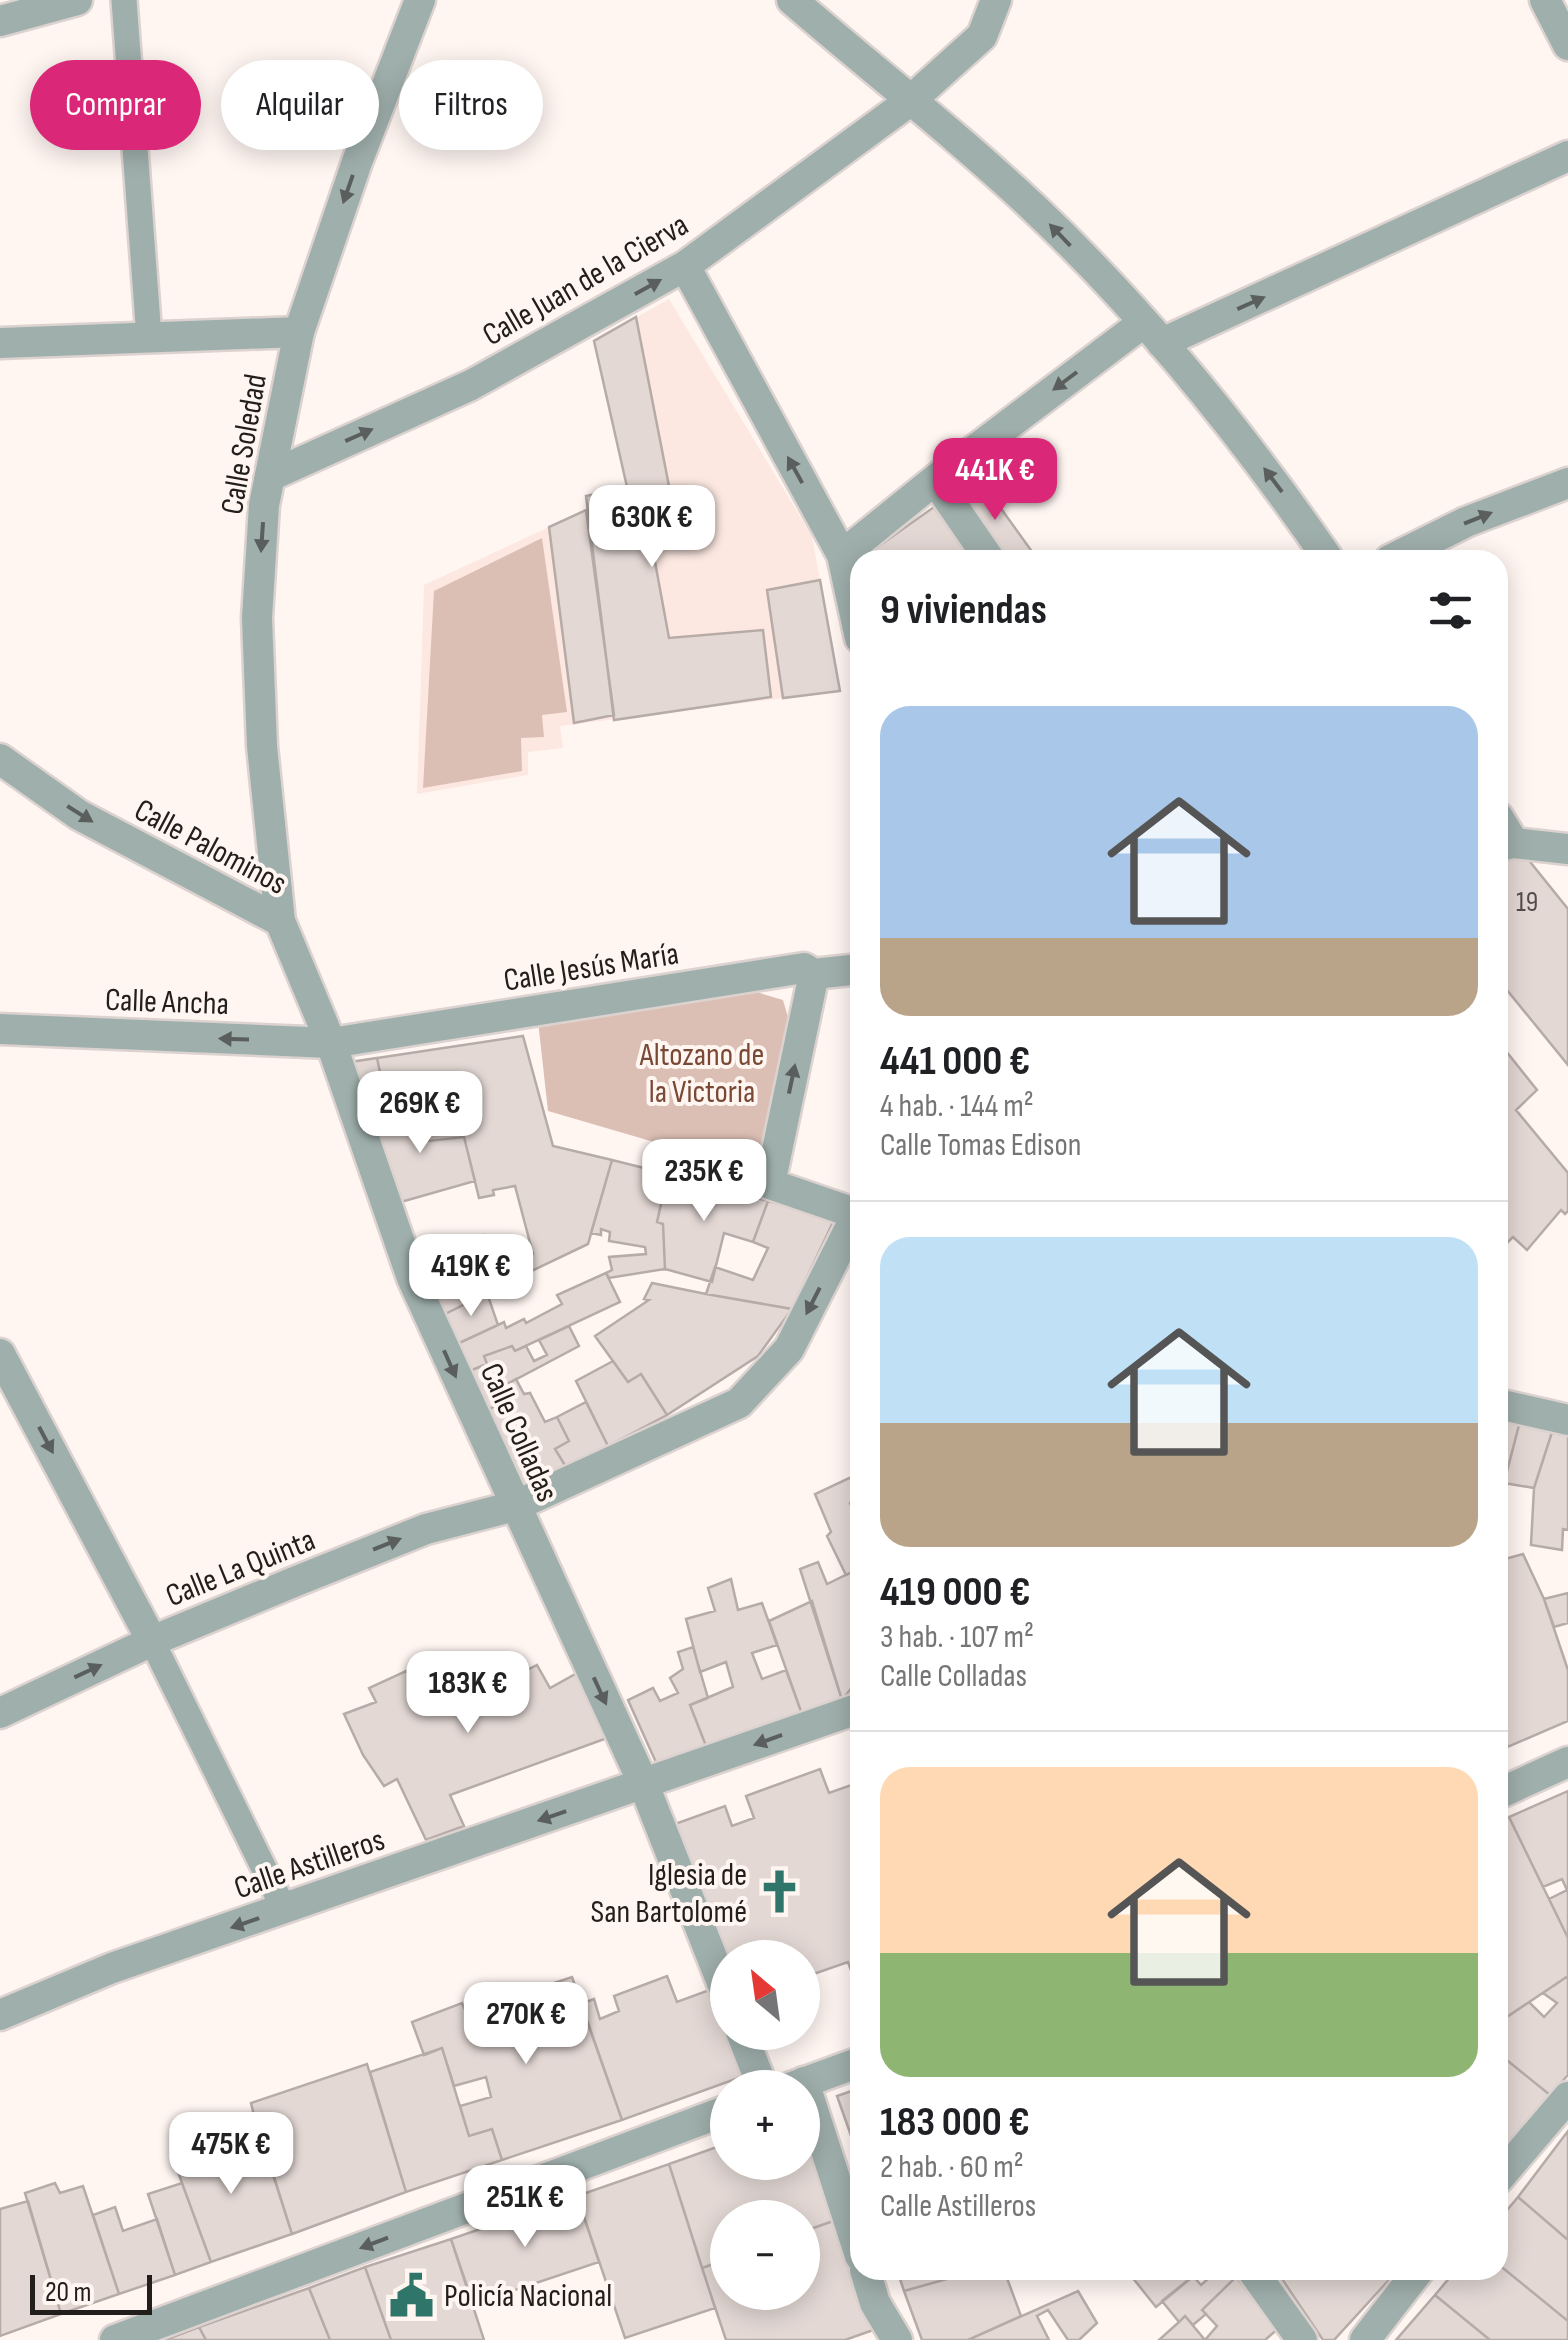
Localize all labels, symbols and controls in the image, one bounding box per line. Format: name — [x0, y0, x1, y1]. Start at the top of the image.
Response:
chip: Comprar — [30, 60, 201, 150]
chip: Alquilar — [221, 60, 379, 150]
chip: Filtros — [399, 60, 543, 150]
one-way arrow — [339, 174, 354, 204]
street label: Calle Juan de la Cierva — [476, 206, 695, 355]
one-way arrow — [1049, 223, 1072, 247]
one-way arrow — [633, 278, 662, 295]
one-way arrow — [1236, 295, 1266, 311]
street label: Calle Soledad — [213, 371, 276, 518]
one-way arrow — [1052, 371, 1078, 391]
one-way arrow — [345, 427, 374, 444]
pin: 441K € — [914, 438, 1076, 523]
text: 441K € — [955, 451, 1035, 490]
one-way arrow — [786, 456, 804, 484]
one-way arrow — [1264, 467, 1284, 493]
pin: 630K € — [571, 485, 733, 570]
text: 630K € — [611, 498, 693, 537]
one-way arrow — [1463, 509, 1493, 525]
one-way arrow — [254, 522, 270, 554]
icon: filters — [1423, 583, 1478, 638]
text: 9 viviendas — [880, 585, 1047, 636]
icon: home — [1089, 771, 1269, 951]
street label: Calle Palominos — [128, 791, 293, 904]
one-way arrow — [66, 805, 94, 822]
house number: 19 — [1516, 886, 1538, 919]
street label: Calle Jesús María — [501, 934, 682, 1001]
street label: Calle Ancha — [104, 981, 230, 1024]
one-way arrow — [217, 1031, 249, 1047]
park label: Altozano de la Victoria — [639, 1036, 764, 1112]
text: 441 000 € — [880, 1036, 1030, 1087]
one-way arrow — [785, 1063, 800, 1094]
pin: 269K € — [339, 1071, 501, 1156]
text: 269K € — [379, 1084, 461, 1123]
text: 4 hab. · 144 m² — [880, 1087, 1034, 1126]
text: Calle Tomas Edison — [880, 1126, 1082, 1165]
pin: 235K € — [623, 1139, 785, 1224]
text: 235K € — [664, 1152, 744, 1191]
pin: 419K € — [390, 1234, 552, 1319]
text: 419K € — [431, 1247, 511, 1286]
one-way arrow — [805, 1286, 822, 1315]
icon: home — [1089, 1302, 1269, 1482]
one-way arrow — [442, 1350, 459, 1379]
street label: Calle Colladas — [471, 1358, 566, 1508]
one-way arrow — [37, 1425, 54, 1454]
street label: Calle La Quinta — [160, 1521, 321, 1616]
one-way arrow — [372, 1536, 402, 1552]
text: 419 000 € — [880, 1567, 1031, 1618]
text: 3 hab. · 107 m² — [880, 1618, 1034, 1657]
pin: 183K € — [387, 1651, 549, 1736]
text: Calle Colladas — [880, 1657, 1027, 1696]
one-way arrow — [74, 1662, 103, 1679]
text: 183K € — [428, 1664, 508, 1703]
one-way arrow — [592, 1677, 609, 1706]
one-way arrow — [753, 1734, 783, 1749]
one-way arrow — [536, 1810, 566, 1825]
street label: Calle Astilleros — [229, 1821, 390, 1908]
icon: home — [1089, 1832, 1269, 2012]
place label: Iglesia de San Bartolomé — [591, 1856, 747, 1932]
church icon: Iglesia de San Bartolomé — [756, 1868, 804, 1916]
one-way arrow — [229, 1916, 259, 1931]
north arrow — [710, 1940, 820, 2050]
map controls — [710, 1940, 820, 2310]
pin: 270K € — [445, 1982, 607, 2067]
text: 270K € — [486, 1995, 566, 2034]
button: + — [710, 2070, 820, 2180]
text: 183 000 € — [880, 2097, 1030, 2148]
pin: 475K € — [150, 2112, 312, 2197]
text: 475K € — [191, 2125, 271, 2164]
text: 2 hab. · 60 m² — [880, 2148, 1024, 2187]
pin: 251K € — [444, 2165, 606, 2250]
text: 251K € — [486, 2178, 564, 2217]
text: Calle Astilleros — [880, 2187, 1036, 2226]
button: − — [710, 2200, 820, 2310]
one-way arrow — [359, 2235, 389, 2251]
scale bar — [30, 2270, 152, 2314]
public building icon: Policía Nacional — [387, 2271, 435, 2319]
text: 20 m — [45, 2276, 91, 2309]
place label: Policía Nacional — [444, 2277, 612, 2316]

